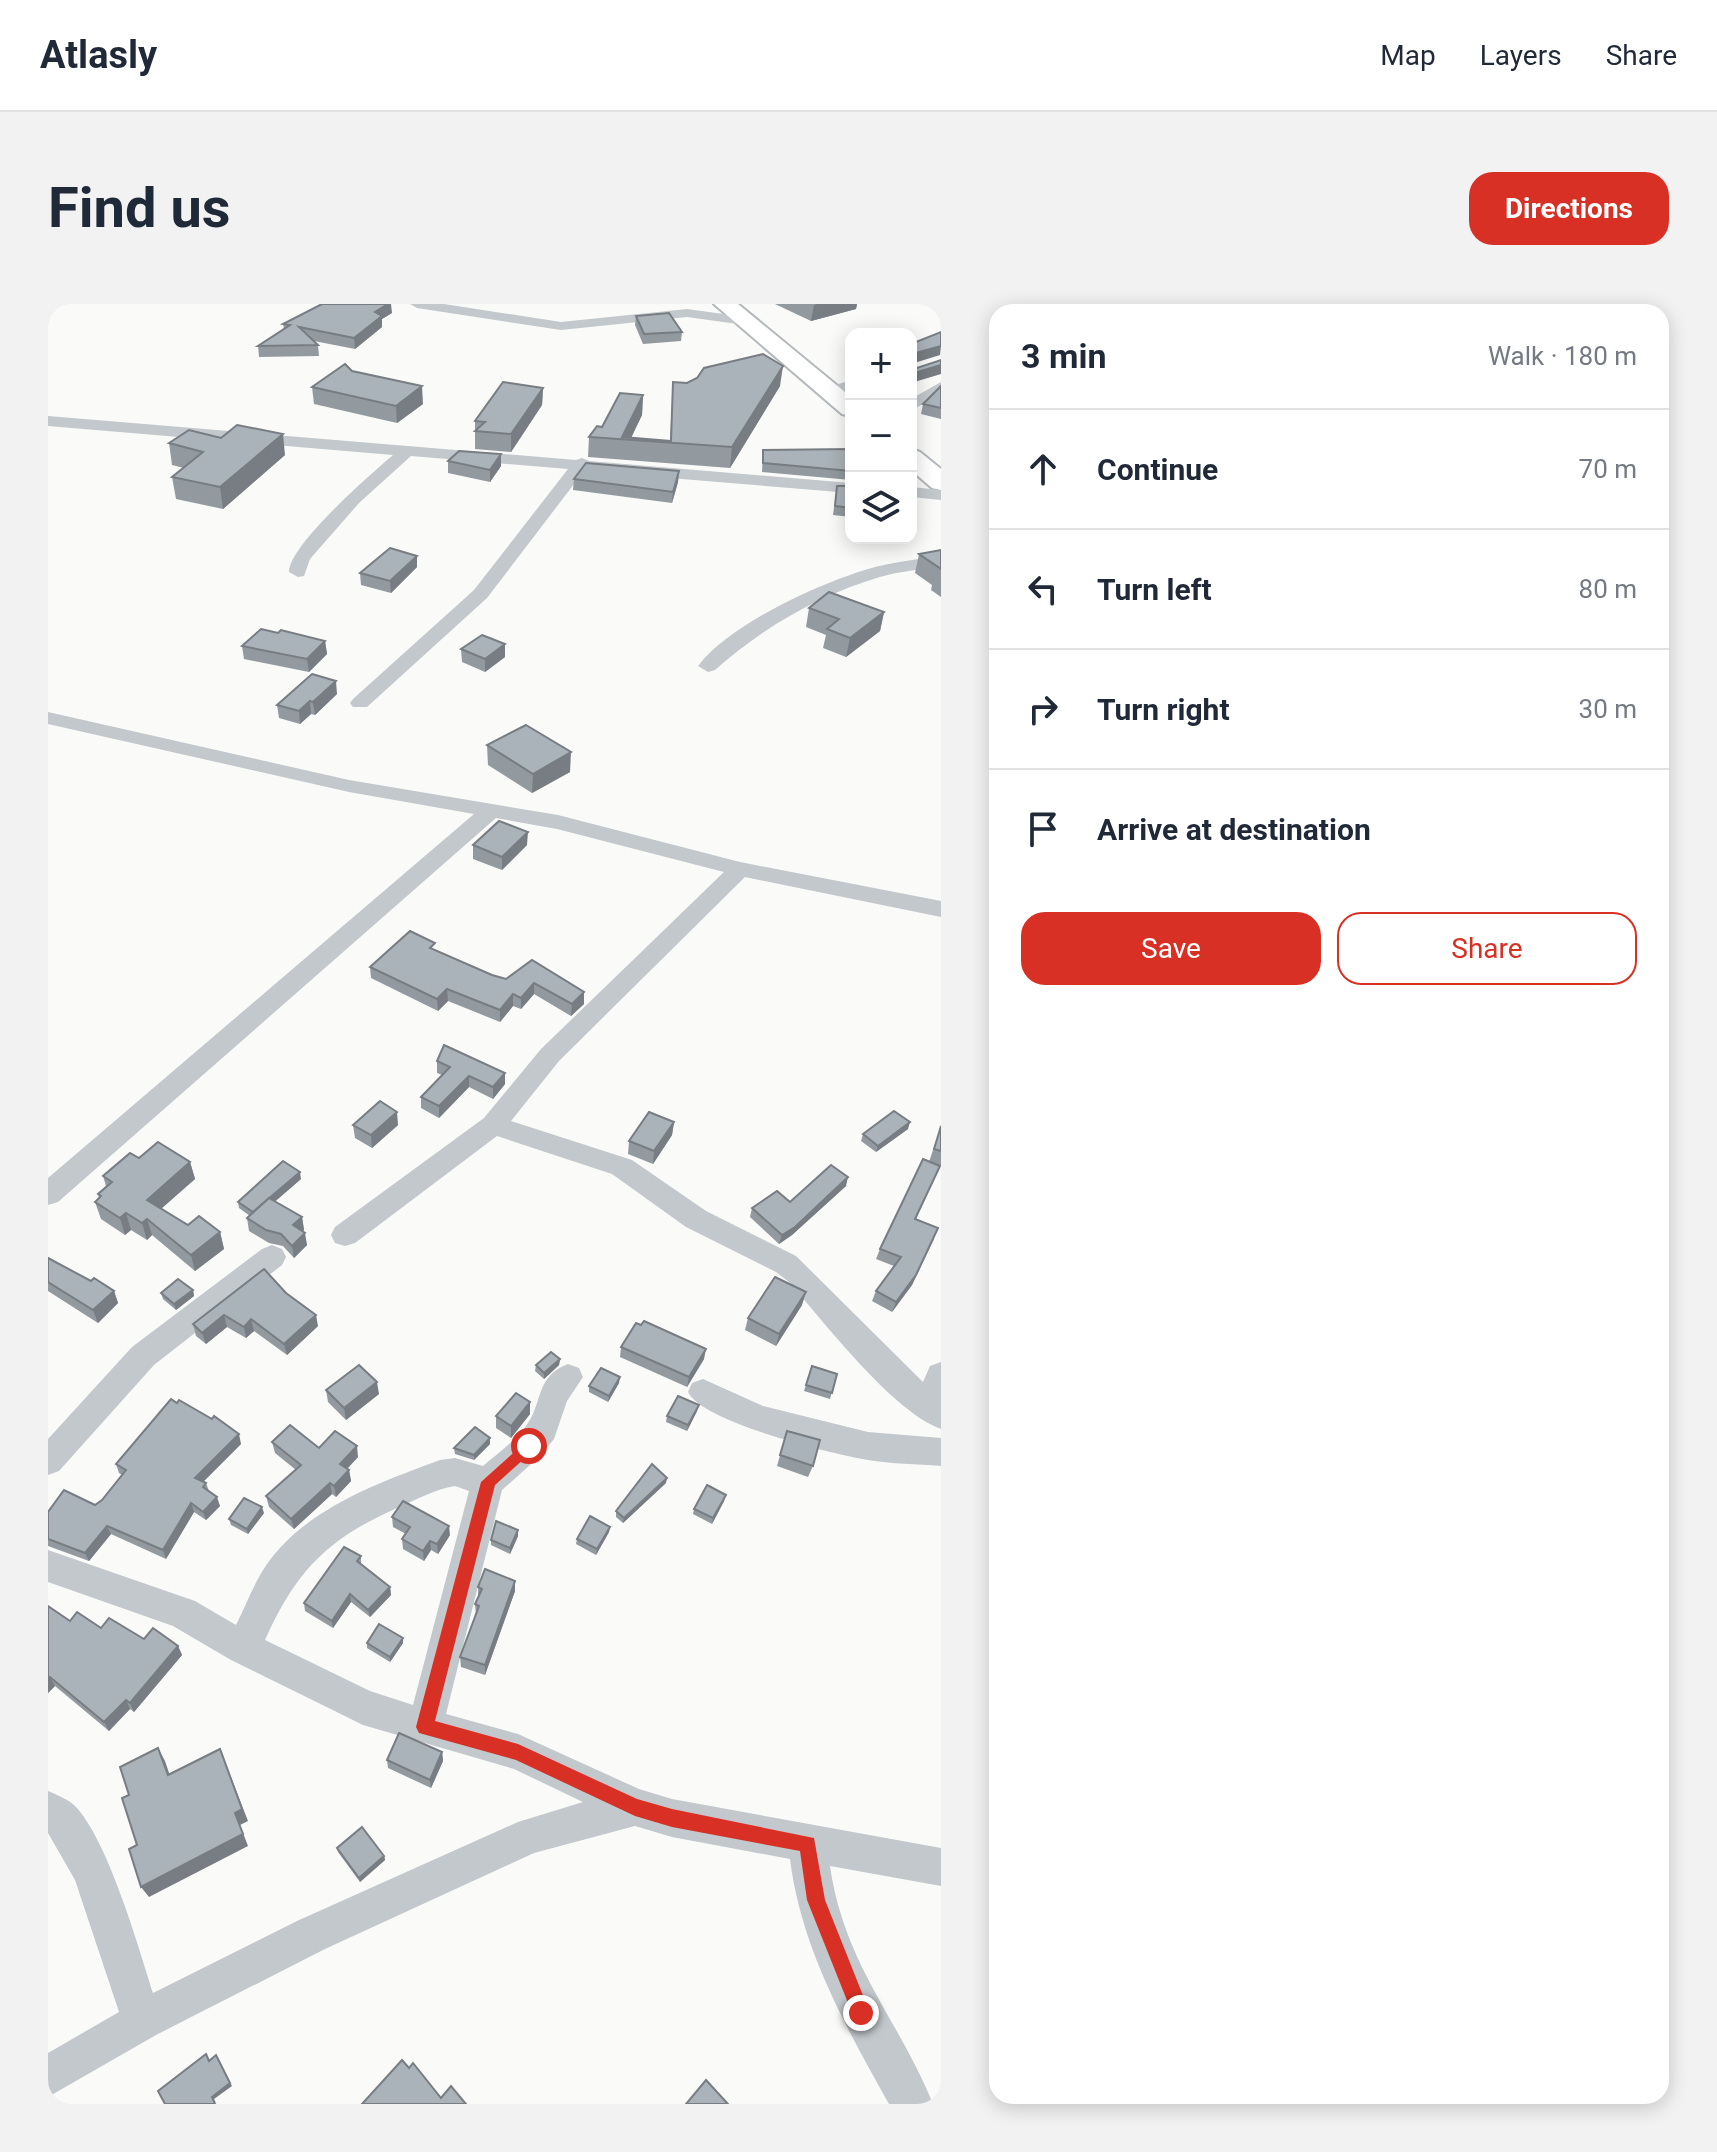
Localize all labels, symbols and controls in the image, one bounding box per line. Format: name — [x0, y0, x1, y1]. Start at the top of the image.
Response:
text: Atlasly — [40, 33, 157, 77]
text: Map — [1380, 39, 1436, 72]
text: Layers — [1480, 39, 1562, 72]
text: Share — [1606, 39, 1677, 72]
button: Directions — [1469, 172, 1669, 245]
text: Find us — [48, 175, 231, 241]
map controls — [845, 328, 917, 544]
button: + — [845, 328, 917, 400]
text: 3 min — [1021, 336, 1106, 376]
text: Walk · 180 m — [1488, 341, 1637, 371]
button: − — [845, 400, 917, 472]
icon: ahead — [1021, 447, 1065, 491]
text: Continue — [1097, 452, 1218, 487]
text: 70 m — [1579, 454, 1637, 484]
button: layers — [845, 472, 917, 544]
icon: left — [1021, 567, 1065, 611]
text: Turn left — [1097, 572, 1212, 607]
text: 80 m — [1579, 574, 1637, 604]
icon: right — [1021, 687, 1065, 731]
text: Turn right — [1097, 692, 1230, 727]
text: 30 m — [1579, 694, 1637, 724]
icon: arrive — [1021, 807, 1065, 851]
text: Arrive at destination — [1097, 812, 1371, 847]
button: Save — [1021, 912, 1321, 985]
button: Share — [1337, 912, 1637, 985]
route start — [511, 1428, 547, 1464]
route end — [843, 1995, 879, 2031]

